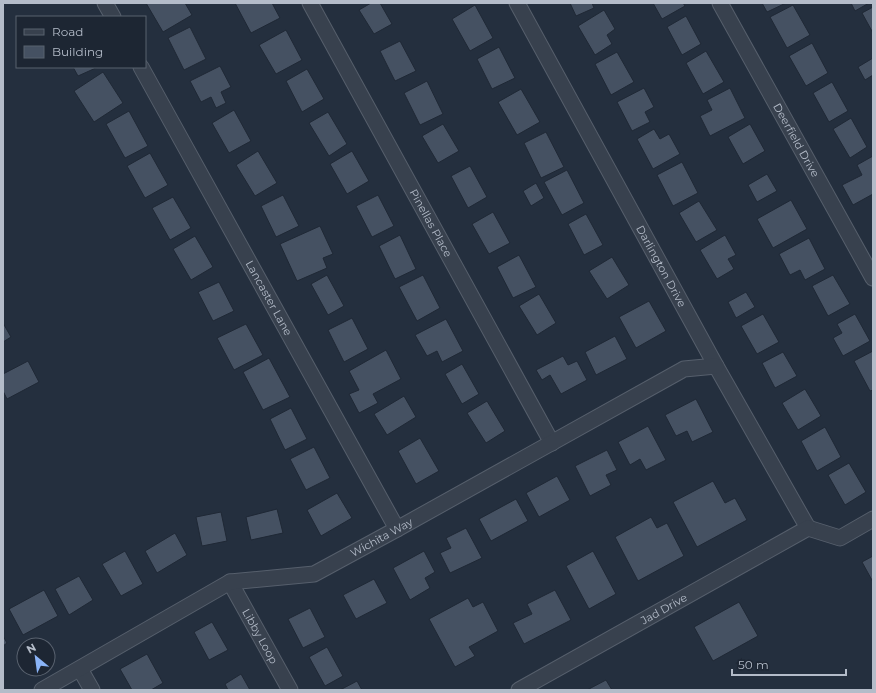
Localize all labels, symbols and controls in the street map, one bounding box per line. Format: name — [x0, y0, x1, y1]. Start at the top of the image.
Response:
legend — [16, 16, 146, 68]
text: Road — [52, 24, 83, 39]
text: Building — [52, 44, 103, 59]
street label: Deerfield Drive — [770, 101, 823, 180]
street label: Pinellas Place — [407, 186, 456, 260]
street label: Darlington Drive — [633, 223, 689, 310]
street label: Lancaster Lane — [243, 258, 296, 338]
street label: Wichita Way — [348, 515, 415, 560]
street label: Jad Drive — [637, 590, 690, 628]
street label: Libby Loop — [239, 606, 281, 666]
north arrow — [16, 637, 56, 677]
text: N — [24, 640, 38, 657]
scale bar — [732, 651, 846, 677]
text: 50 m — [738, 657, 769, 672]

